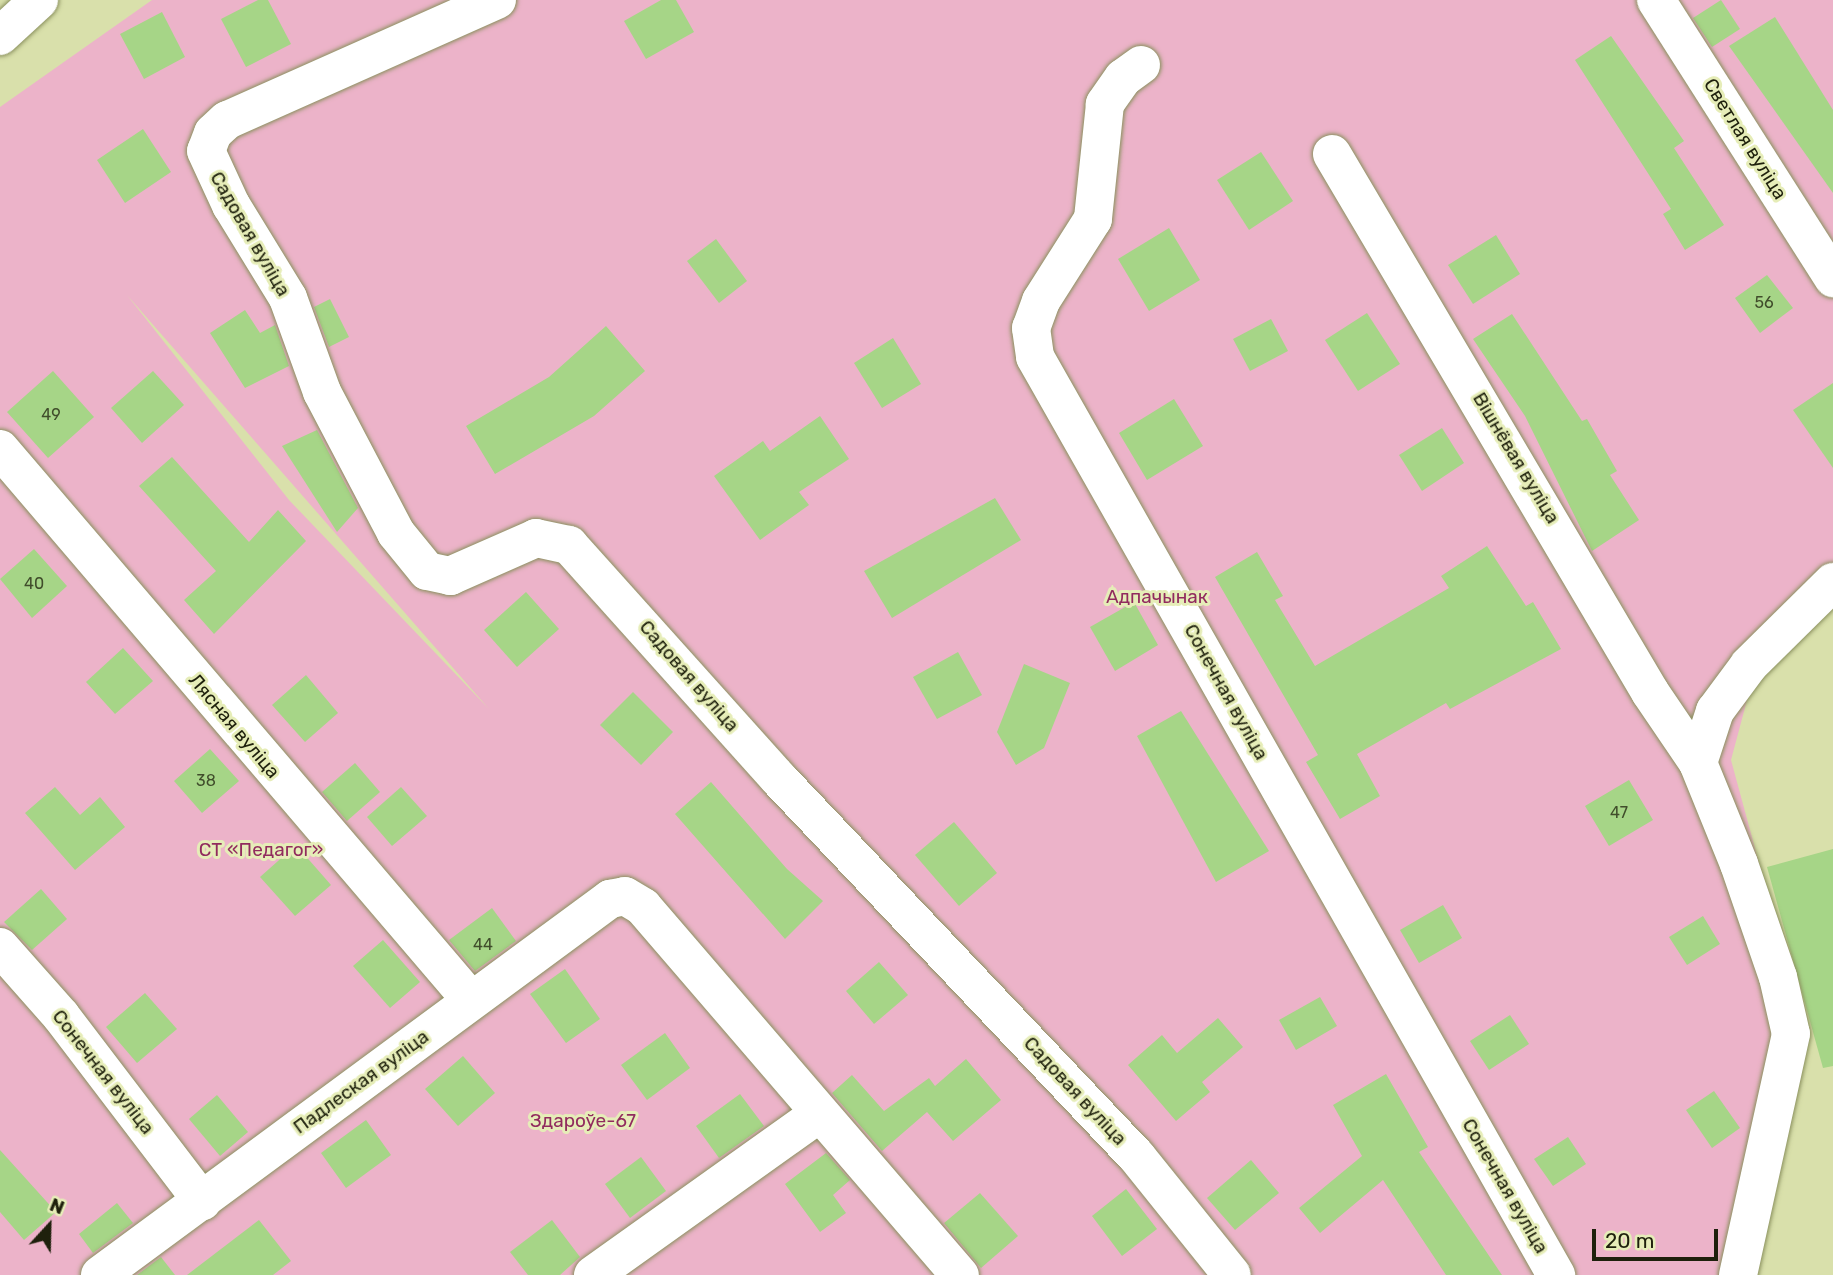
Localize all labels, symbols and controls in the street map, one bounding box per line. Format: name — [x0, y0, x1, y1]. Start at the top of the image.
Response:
street label: Светлая вуліца — [1699, 74, 1791, 204]
street label: Садовая вуліца — [205, 168, 295, 300]
house number: 56 — [1754, 293, 1774, 313]
street label: Вішнёвая вуліца — [1468, 388, 1564, 528]
house number: 49 — [41, 405, 61, 425]
house number: 40 — [24, 574, 44, 594]
park label: Адпачынак — [1106, 586, 1208, 608]
street label: Садовая вуліца — [634, 616, 744, 736]
street label: Сонечная вуліца — [1179, 620, 1273, 764]
street label: Лясная вуліца — [184, 669, 284, 783]
house number: 38 — [196, 771, 216, 791]
house number: 47 — [1610, 803, 1628, 823]
park label: СТ «Педагог» — [199, 839, 323, 861]
house number: 44 — [473, 935, 493, 955]
street label: Сонечная вуліца — [47, 1005, 159, 1139]
street label: Падлеская вуліца — [289, 1025, 433, 1139]
street label: Садовая вуліца — [1019, 1032, 1131, 1150]
park label: Здароўе-67 — [530, 1110, 636, 1132]
street label: Сонечная вуліца — [1457, 1115, 1553, 1257]
north arrow — [14, 1191, 84, 1261]
text: N — [46, 1193, 68, 1219]
scale bar — [1595, 1216, 1721, 1260]
text: 20 m — [1605, 1228, 1654, 1253]

